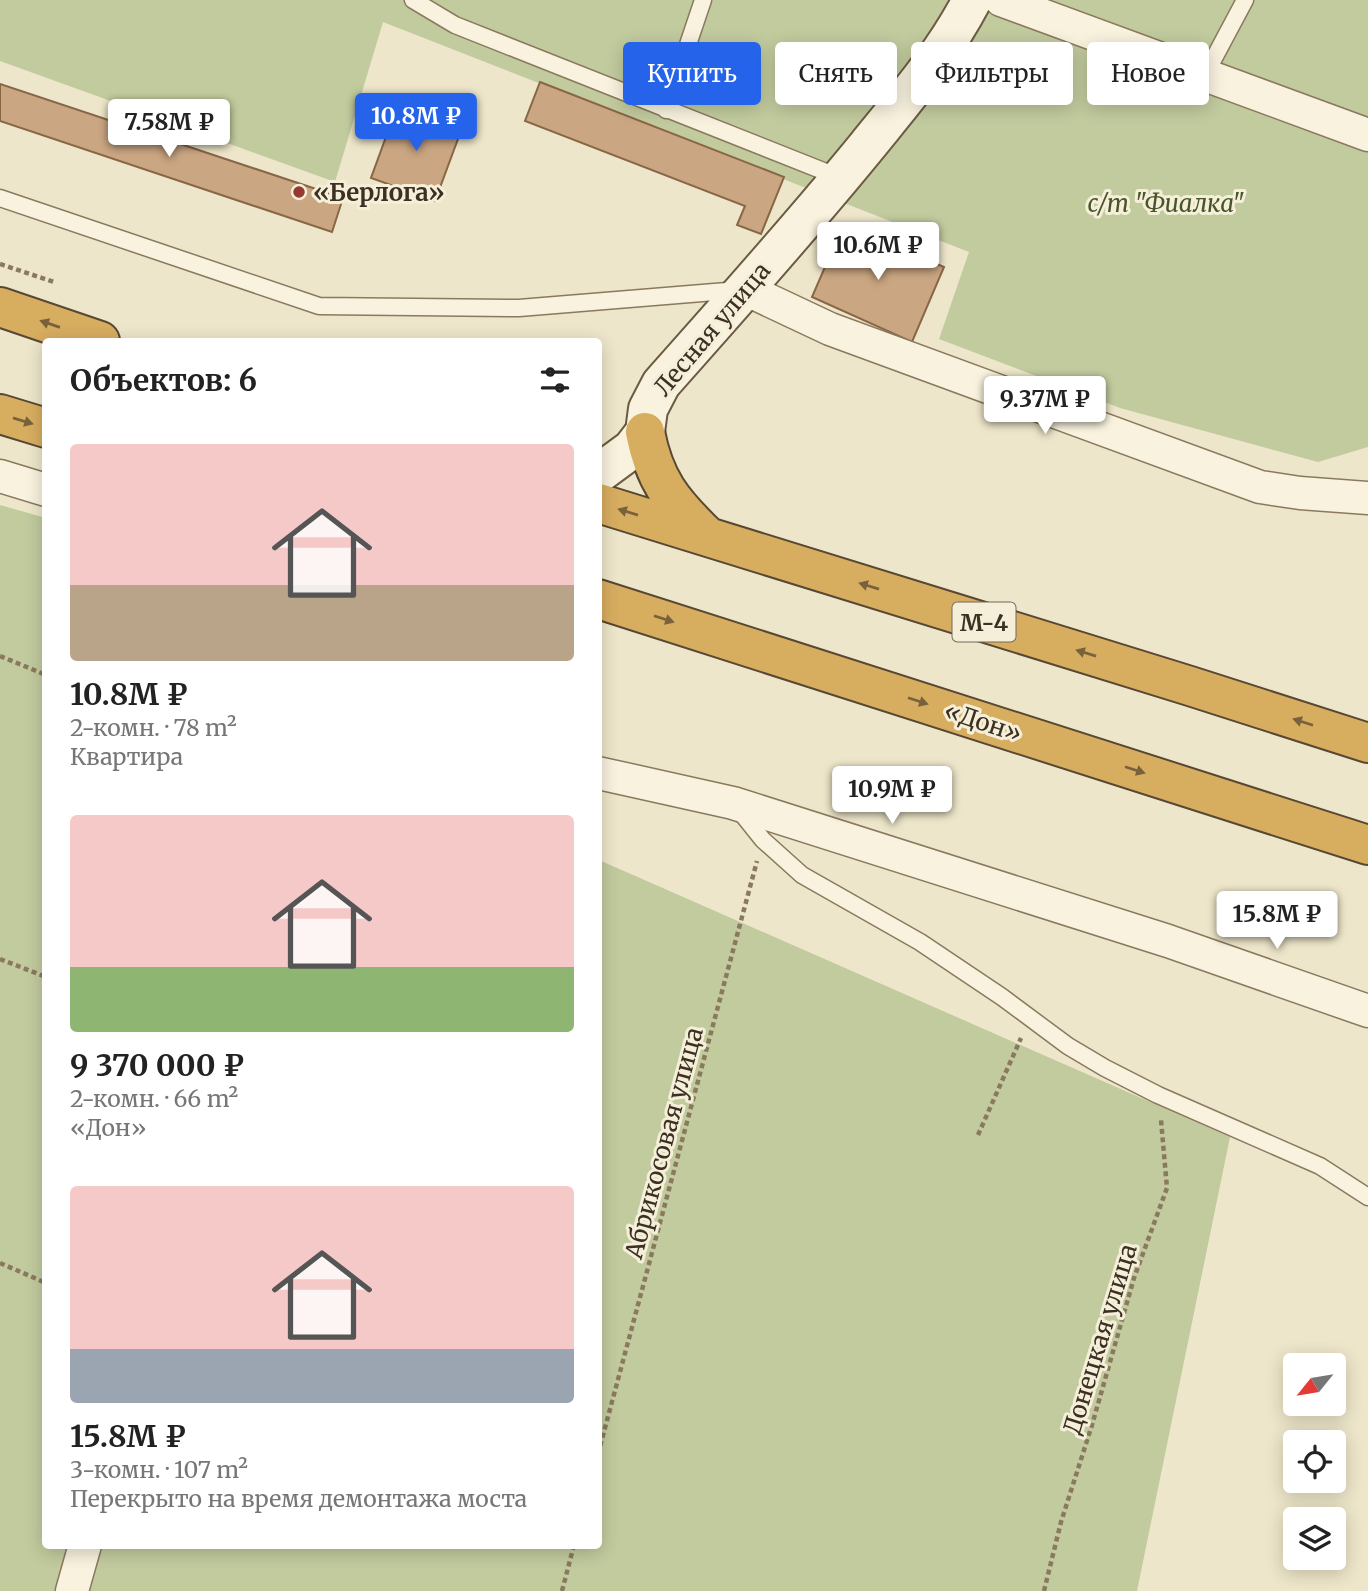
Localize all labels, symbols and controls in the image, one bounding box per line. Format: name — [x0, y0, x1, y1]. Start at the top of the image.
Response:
chip: Купить — [623, 42, 761, 105]
chip: Снять — [775, 42, 897, 105]
chip: Фильтры — [911, 42, 1073, 105]
chip: Новое — [1087, 42, 1209, 105]
pin: 10.8M ₽ — [351, 94, 481, 153]
pin: 7.58M ₽ — [104, 100, 234, 159]
text: 10.8M ₽ — [371, 101, 461, 130]
text: 7.58M ₽ — [124, 107, 214, 136]
place label: «Берлога» — [313, 177, 445, 208]
marker: «Берлога» — [291, 184, 307, 200]
park label: с/т "Фиалка" — [1088, 188, 1244, 219]
pin: 10.6M ₽ — [813, 222, 943, 282]
text: 10.6M ₽ — [833, 230, 923, 259]
street label: Лесная улица — [647, 256, 777, 402]
one-way arrow — [39, 318, 60, 329]
text: Объектов: 6 — [70, 361, 257, 399]
icon: filters — [536, 361, 574, 399]
pin: 9.37M ₽ — [980, 376, 1110, 436]
text: 9.37M ₽ — [1000, 384, 1090, 413]
one-way arrow — [12, 416, 33, 426]
icon: home — [259, 490, 385, 616]
one-way arrow — [617, 506, 638, 516]
one-way arrow — [858, 581, 879, 591]
road number: М-4 — [953, 602, 1016, 642]
one-way arrow — [653, 614, 674, 625]
one-way arrow — [1076, 648, 1097, 658]
text: 10.8M ₽ — [70, 675, 188, 713]
street label: «Дон» — [940, 695, 1026, 749]
one-way arrow — [908, 696, 929, 707]
text: 2-комн. · 78 m² — [70, 713, 237, 742]
one-way arrow — [1292, 716, 1313, 727]
text: Квартира — [70, 742, 183, 771]
pin: 10.9M ₽ — [827, 766, 957, 826]
one-way arrow — [1124, 766, 1145, 776]
text: 10.9M ₽ — [848, 774, 936, 803]
icon: home — [259, 861, 385, 987]
pin: 15.8M ₽ — [1212, 892, 1342, 951]
text: 15.8M ₽ — [1233, 899, 1321, 928]
street label: Абрикосовая улица — [618, 1024, 710, 1263]
text: 9 370 000 ₽ — [70, 1046, 244, 1084]
text: 2-комн. · 66 m² — [70, 1084, 238, 1113]
text: «Дон» — [70, 1113, 146, 1142]
icon: home — [259, 1232, 385, 1358]
street label: Донецкая улица — [1056, 1240, 1144, 1438]
north arrow — [1283, 1353, 1346, 1416]
map controls — [1283, 1353, 1346, 1570]
text: 15.8M ₽ — [70, 1417, 186, 1455]
button: locate — [1283, 1430, 1346, 1493]
text: 3-комн. · 107 m² — [70, 1455, 248, 1484]
text: Перекрыто на время демонтажа моста — [70, 1484, 527, 1513]
button: layers — [1283, 1507, 1346, 1570]

